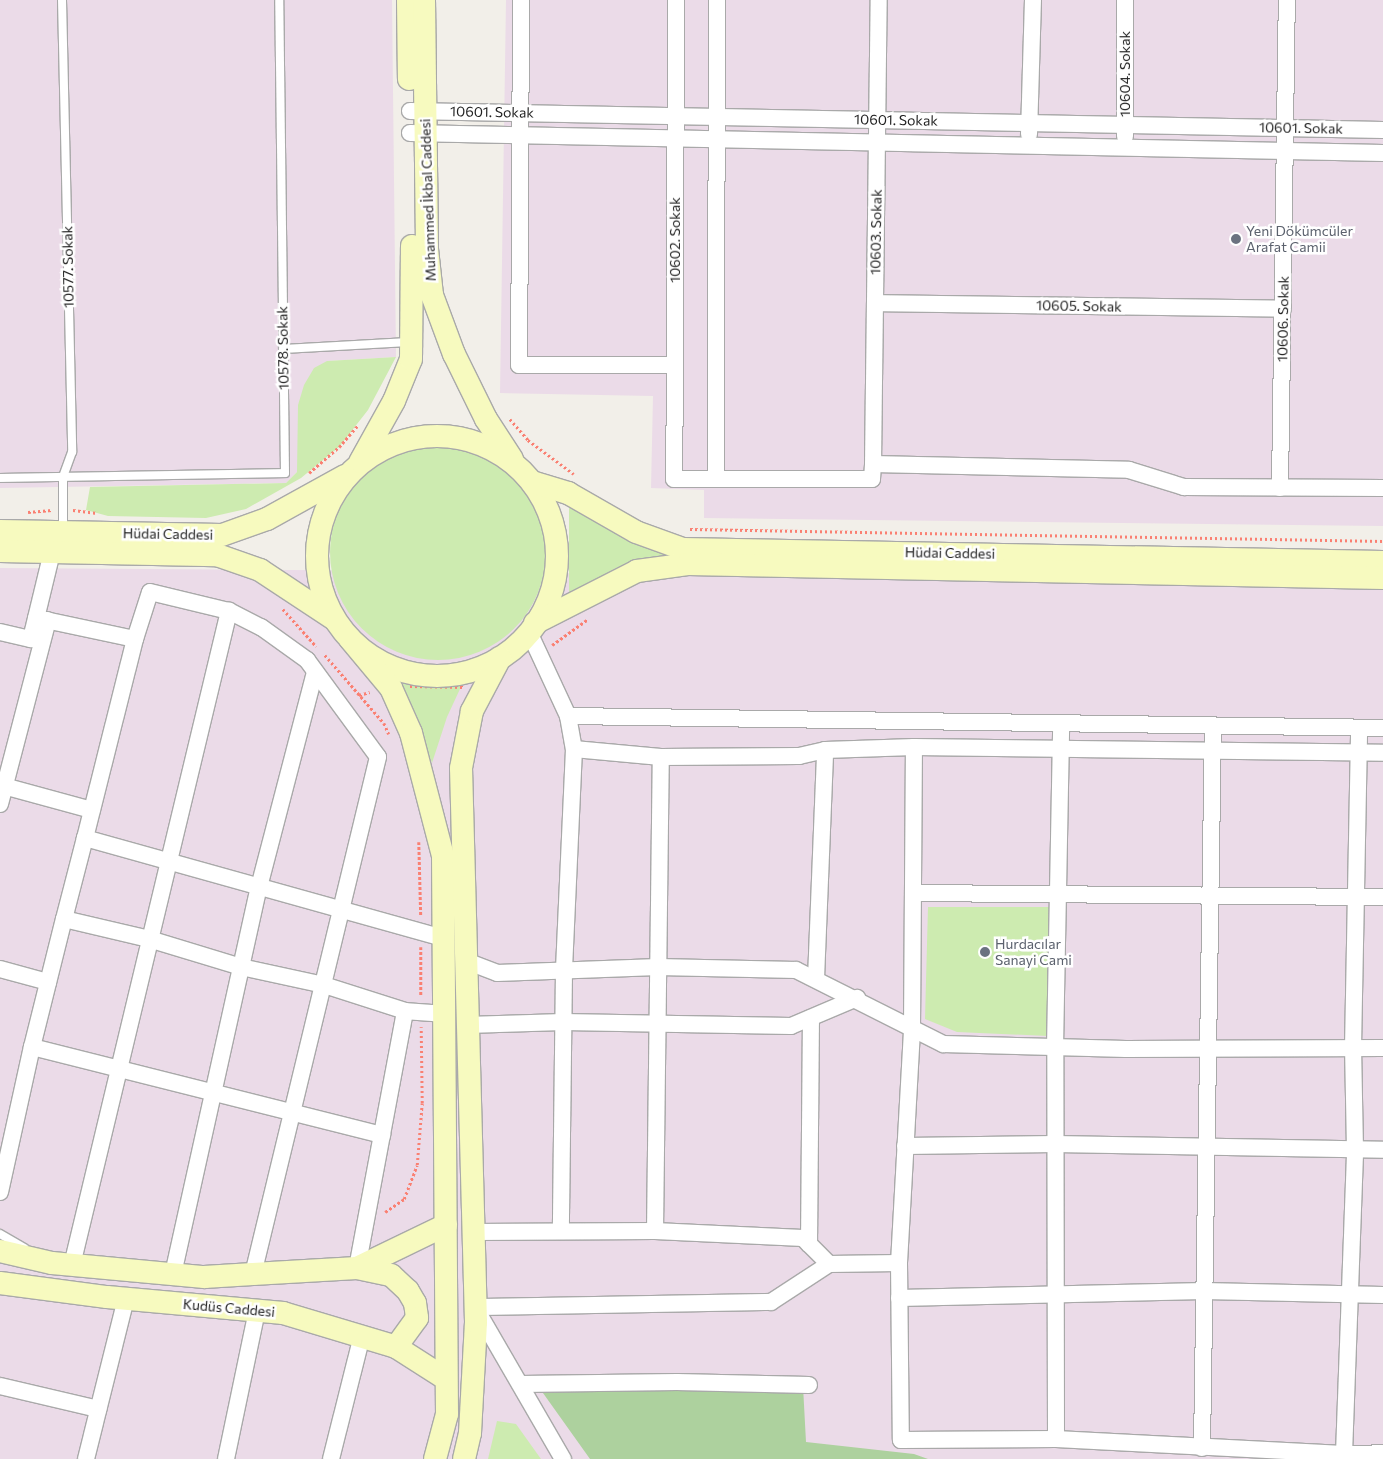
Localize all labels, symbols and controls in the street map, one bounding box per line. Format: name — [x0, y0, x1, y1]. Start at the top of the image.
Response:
street label: 10604. Sokak — [1117, 31, 1133, 117]
street label: 10601. Sokak — [450, 103, 534, 121]
street label: 10601. Sokak — [854, 111, 938, 129]
street label: Muhammed İkbal Caddesi — [417, 118, 439, 282]
street label: 10601. Sokak — [1259, 119, 1343, 137]
street label: 10603. Sokak — [867, 189, 885, 275]
street label: 10602. Sokak — [667, 197, 683, 283]
place label: Yeni Dökümcüler Arafat Camii — [1246, 223, 1353, 256]
street label: 10577. Sokak — [59, 226, 77, 308]
marker: Yeni Dökümcüler Arafat Camii — [1230, 233, 1242, 245]
street label: 10606. Sokak — [1274, 276, 1292, 362]
street label: 10605. Sokak — [1036, 297, 1122, 315]
street label: 10578. Sokak — [274, 306, 292, 390]
street label: Hüdai Caddesi — [123, 525, 213, 543]
street label: Hüdai Caddesi — [905, 544, 995, 562]
place label: Hurdacılar Sanayi Cami — [995, 936, 1072, 969]
marker: Hurdacılar Sanayi Cami — [979, 946, 991, 958]
street label: Kudüs Caddesi — [182, 1296, 276, 1320]

